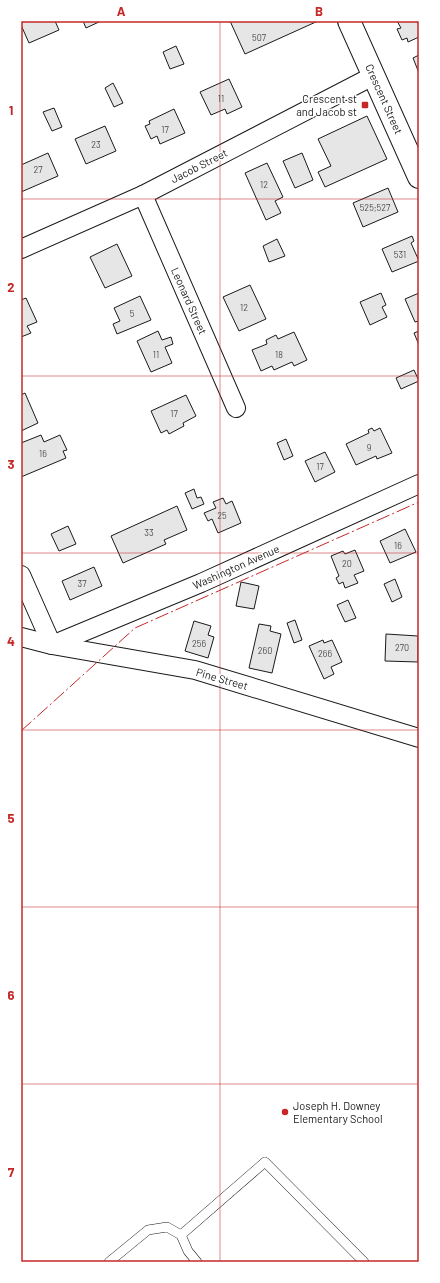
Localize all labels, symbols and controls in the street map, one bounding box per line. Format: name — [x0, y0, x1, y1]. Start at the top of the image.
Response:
text: A — [117, 3, 126, 19]
text: B — [315, 3, 323, 19]
house number: 507 — [252, 32, 267, 43]
street label: Crescent Street — [363, 62, 406, 136]
place label: Crescent st and Jacob st — [296, 92, 357, 118]
house number: 11 — [218, 93, 224, 104]
marker: Crescent st and Jacob st — [360, 100, 370, 110]
text: 1 — [9, 102, 13, 118]
house number: 17 — [161, 124, 169, 135]
house number: 23 — [91, 139, 101, 150]
street label: Jacob Street — [168, 146, 229, 185]
house number: 27 — [33, 164, 43, 175]
house number: 12 — [260, 179, 268, 190]
house number: 525;527 — [360, 202, 391, 213]
house number: 531 — [394, 249, 406, 260]
street label: Leonard Street — [169, 265, 210, 336]
text: 2 — [7, 279, 15, 295]
house number: 12 — [240, 302, 248, 313]
house number: 5 — [130, 308, 135, 319]
house number: 11 — [153, 349, 159, 360]
house number: 18 — [275, 349, 283, 360]
house number: 17 — [170, 408, 178, 419]
house number: 9 — [367, 442, 372, 453]
house number: 16 — [39, 448, 47, 459]
text: 3 — [7, 456, 15, 472]
house number: 17 — [316, 461, 324, 472]
house number: 25 — [217, 510, 227, 521]
house number: 33 — [144, 527, 154, 538]
house number: 16 — [394, 540, 402, 551]
street label: Washington Avenue — [190, 542, 281, 591]
house number: 20 — [342, 558, 352, 569]
house number: 37 — [78, 578, 87, 589]
text: 4 — [7, 633, 15, 649]
house number: 256 — [192, 638, 206, 649]
house number: 270 — [395, 642, 409, 653]
house number: 260 — [258, 645, 272, 656]
house number: 266 — [318, 648, 332, 659]
street label: Pine Street — [195, 665, 250, 692]
text: 5 — [7, 810, 15, 826]
text: 6 — [8, 987, 15, 1003]
place label: Joseph H. Downey Elementary School — [293, 1099, 383, 1125]
marker: Joseph H. Downey Elementary School — [280, 1107, 290, 1117]
text: 7 — [8, 1164, 15, 1180]

